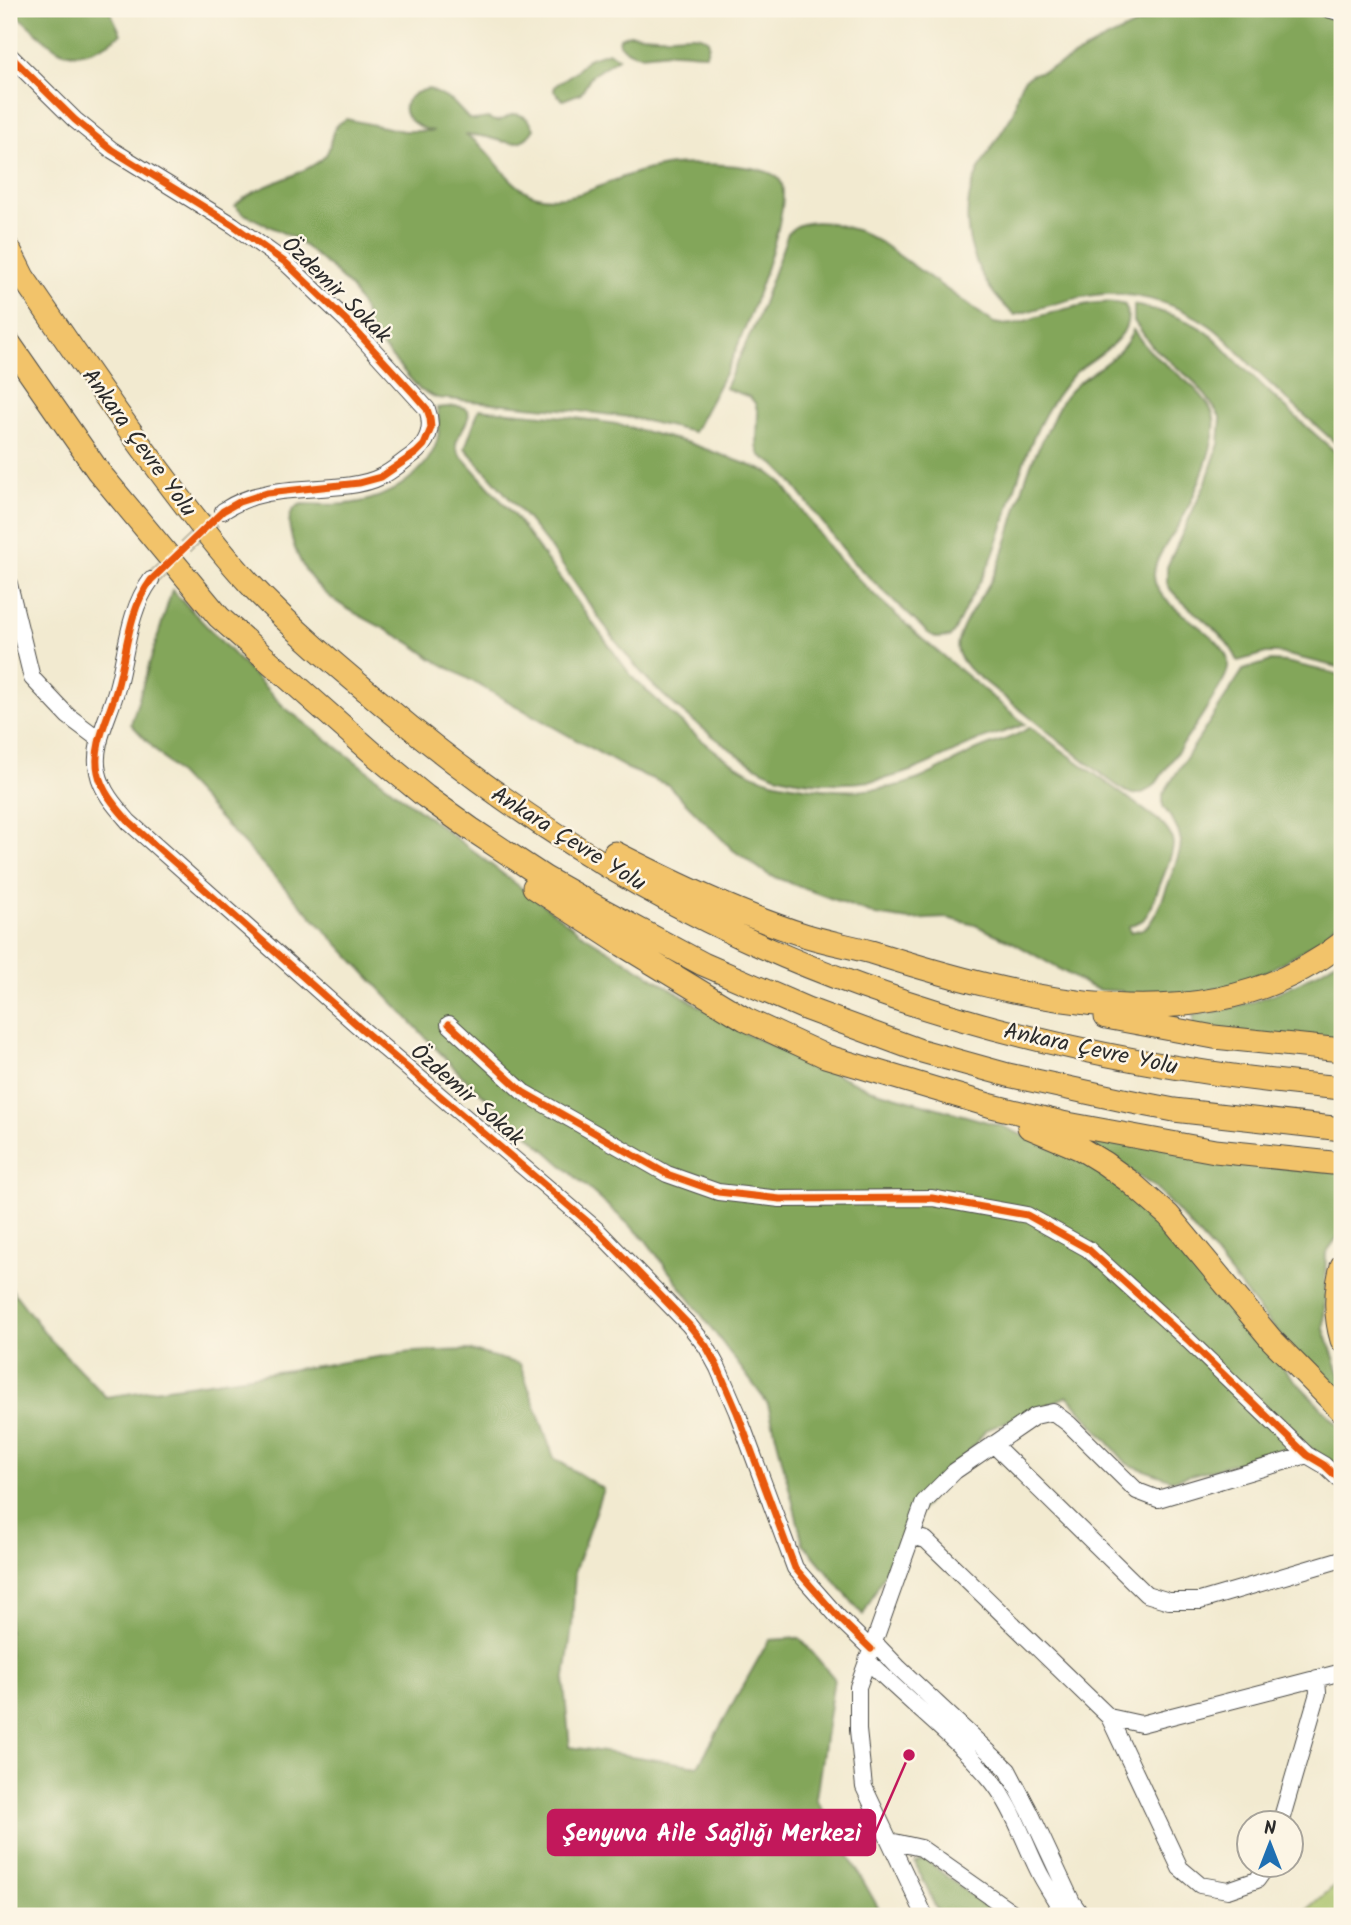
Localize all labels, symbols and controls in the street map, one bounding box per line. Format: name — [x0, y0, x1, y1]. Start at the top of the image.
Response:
street label: Özdemir Sokak — [272, 228, 399, 353]
street label: Ankara Çevre Yolu — [72, 361, 205, 525]
street label: Ankara Çevre Yolu — [483, 778, 652, 902]
street label: Ankara Çevre Yolu — [1000, 1014, 1181, 1086]
street label: Özdemir Sokak — [401, 1035, 532, 1156]
callout: Şenyuva Aile Sağlığı Merkezi — [548, 1810, 875, 1855]
north arrow — [1236, 1810, 1306, 1880]
text: N — [1264, 1814, 1276, 1844]
text: Şenyuva Aile Sağlığı Merkezi — [563, 1815, 862, 1854]

